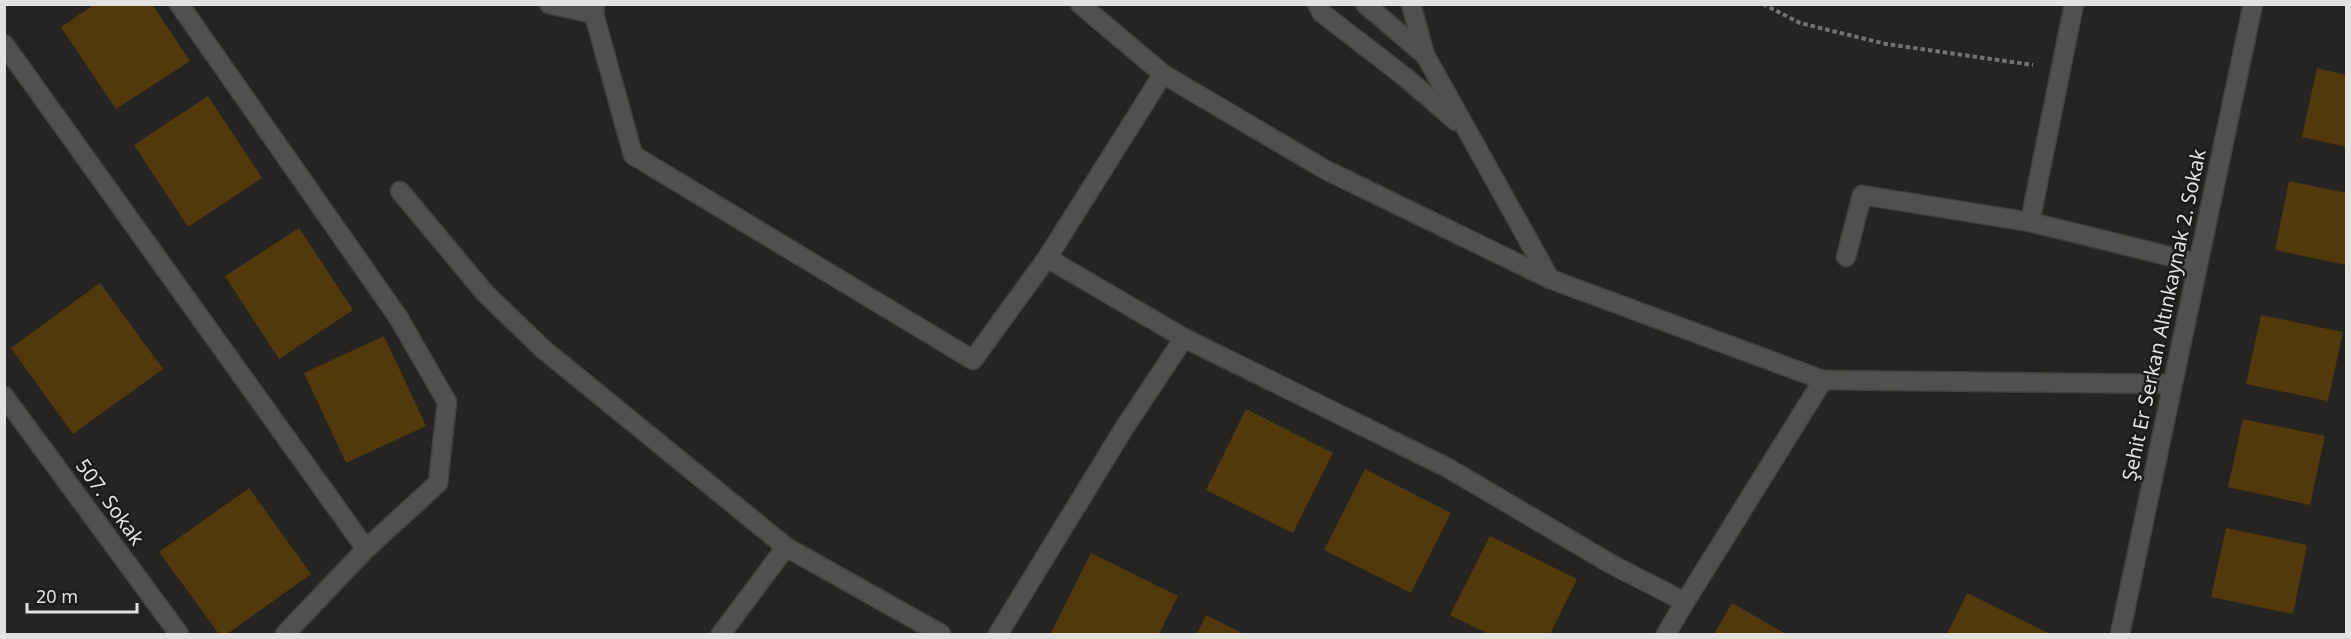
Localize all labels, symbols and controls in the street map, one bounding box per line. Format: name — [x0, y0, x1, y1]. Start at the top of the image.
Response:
street label: Şehit Er Serkan Altınkaynak 2. Sokak — [2115, 146, 2212, 483]
street label: 507. Sokak — [70, 453, 151, 551]
scale bar — [27, 576, 136, 614]
text: 20 m — [36, 584, 78, 608]

